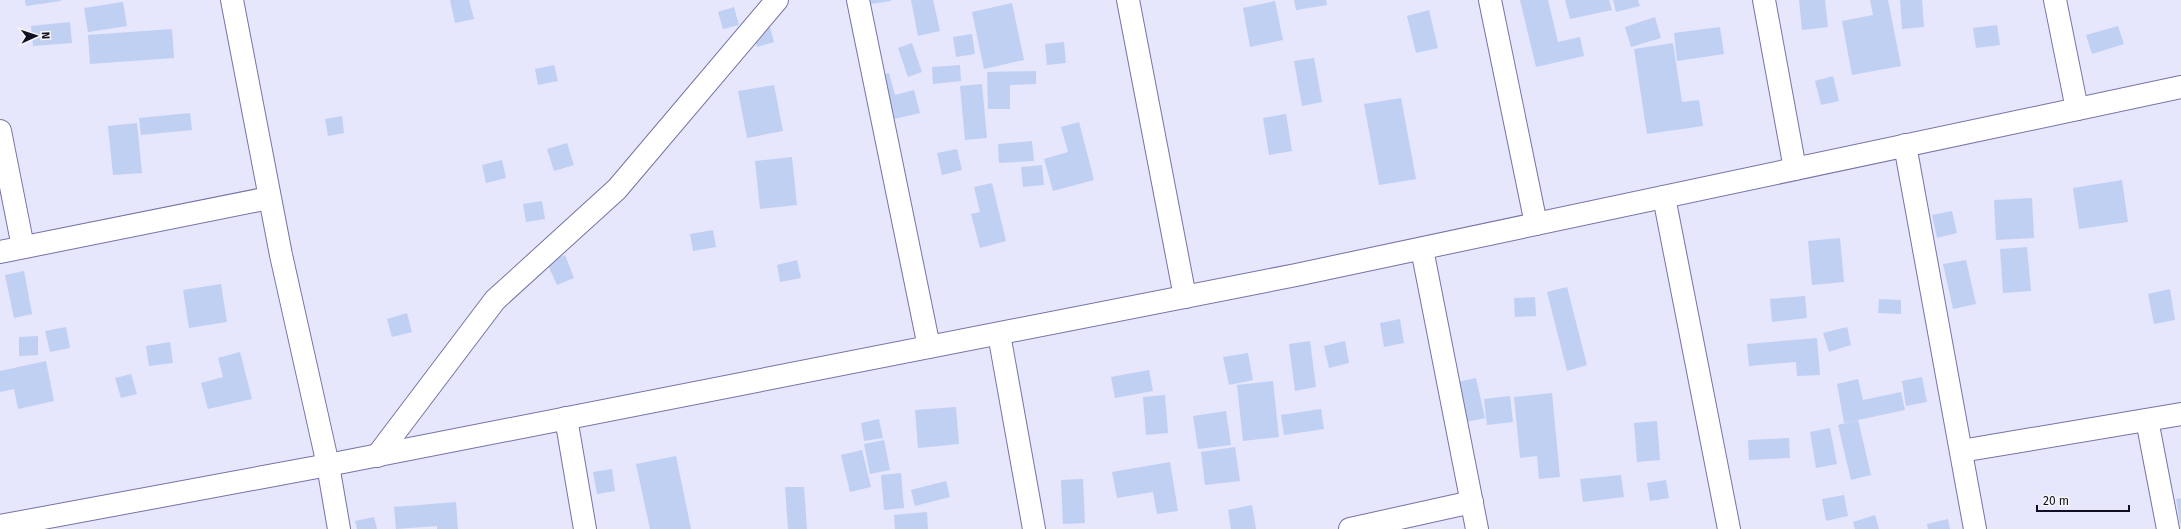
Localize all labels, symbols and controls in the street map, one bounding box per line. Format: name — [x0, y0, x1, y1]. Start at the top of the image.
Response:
north arrow — [16, 16, 56, 56]
text: N — [39, 32, 52, 39]
scale bar — [2037, 487, 2129, 513]
text: 20 m — [2043, 494, 2069, 508]

